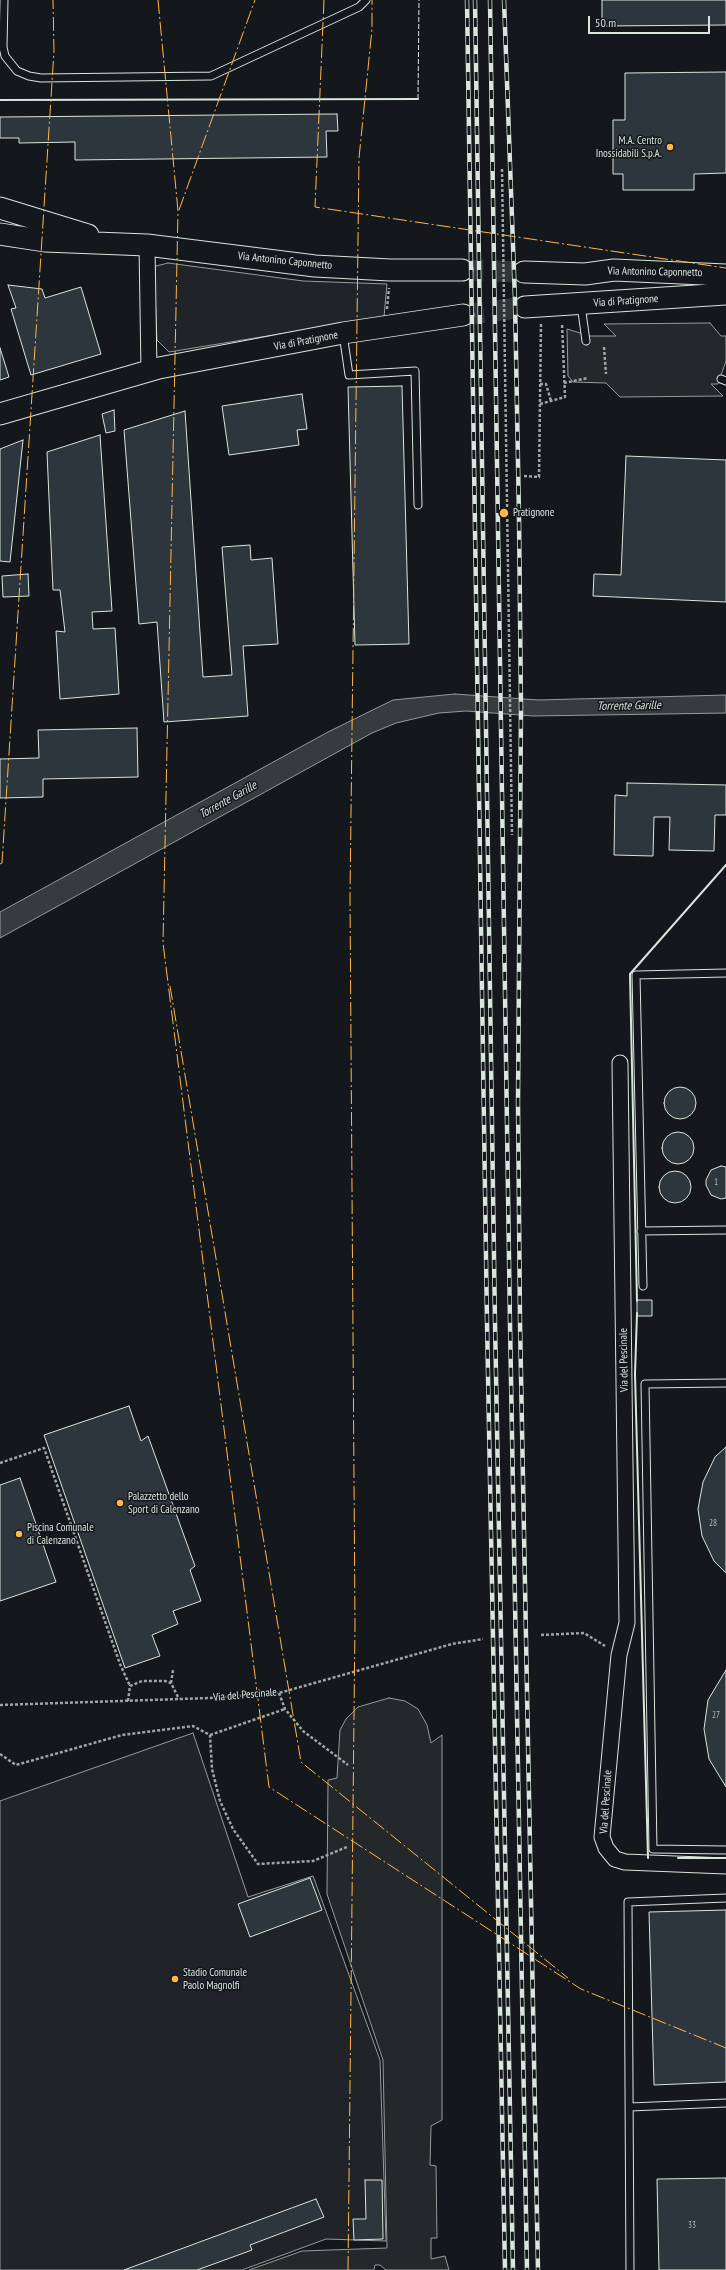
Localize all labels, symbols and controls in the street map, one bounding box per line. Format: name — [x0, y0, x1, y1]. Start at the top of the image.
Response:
scale bar — [590, 8, 712, 34]
text: 50 m — [595, 15, 616, 30]
place label: M.A. Centro Inossidabili S.p.A. — [596, 134, 662, 160]
marker: M.A. Centro Inossidabili S.p.A. — [665, 142, 675, 152]
street label: Via Antonino Caponnetto — [237, 249, 333, 273]
street label: Via Antonino Caponnetto — [607, 265, 703, 279]
street label: Via di Pratignone — [593, 292, 659, 310]
street label: Via di Pratignone — [273, 328, 339, 354]
place label: Pratignone — [513, 506, 554, 520]
marker: Pratignone — [498, 507, 510, 519]
water label: Torrente Garille — [597, 698, 661, 714]
water label: Torrente Garille — [197, 778, 259, 822]
house number: 1 — [714, 1177, 718, 1187]
street label: Via del Pescinale — [617, 1328, 631, 1392]
place label: Palazzetto dello Sport di Calenzano — [128, 1490, 200, 1516]
marker: Palazzetto dello Sport di Calenzano — [115, 1498, 125, 1508]
house number: 28 — [709, 1518, 717, 1528]
place label: Piscina Comunale di Calenzano — [27, 1521, 94, 1547]
marker: Piscina Comunale di Calenzano — [14, 1529, 24, 1539]
street label: Via del Pescinale — [213, 1686, 277, 1704]
house number: 27 — [712, 1710, 720, 1720]
street label: Via del Pescinale — [597, 1770, 615, 1834]
place label: Stadio Comunale Paolo Magnolfi — [183, 1966, 247, 1992]
marker: Stadio Comunale Paolo Magnolfi — [170, 1974, 180, 1984]
house number: 33 — [688, 2220, 696, 2230]

